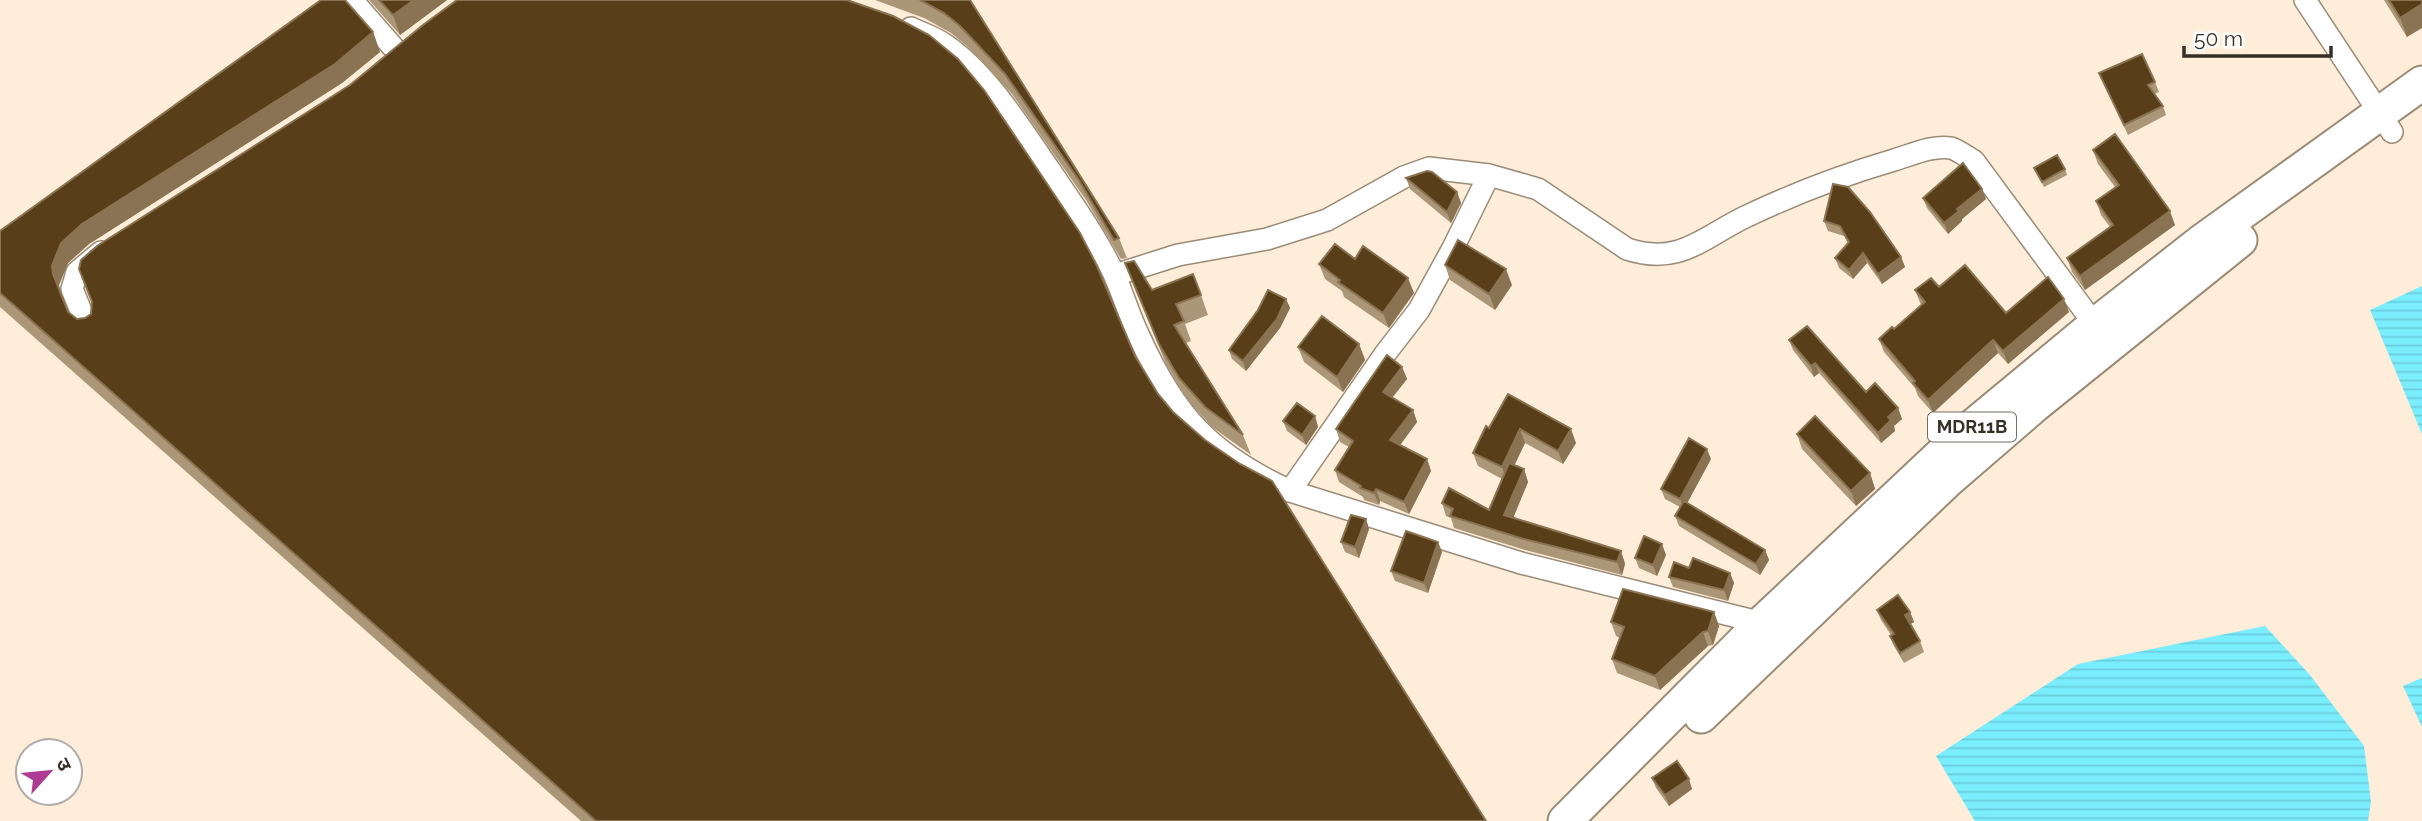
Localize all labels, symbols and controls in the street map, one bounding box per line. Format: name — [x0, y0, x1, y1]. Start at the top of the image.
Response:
scale bar — [2184, 14, 2331, 58]
text: 50 m — [2194, 26, 2243, 51]
road number: MDR11B — [1928, 412, 2016, 442]
north arrow — [14, 737, 84, 807]
text: उ — [52, 754, 77, 775]

